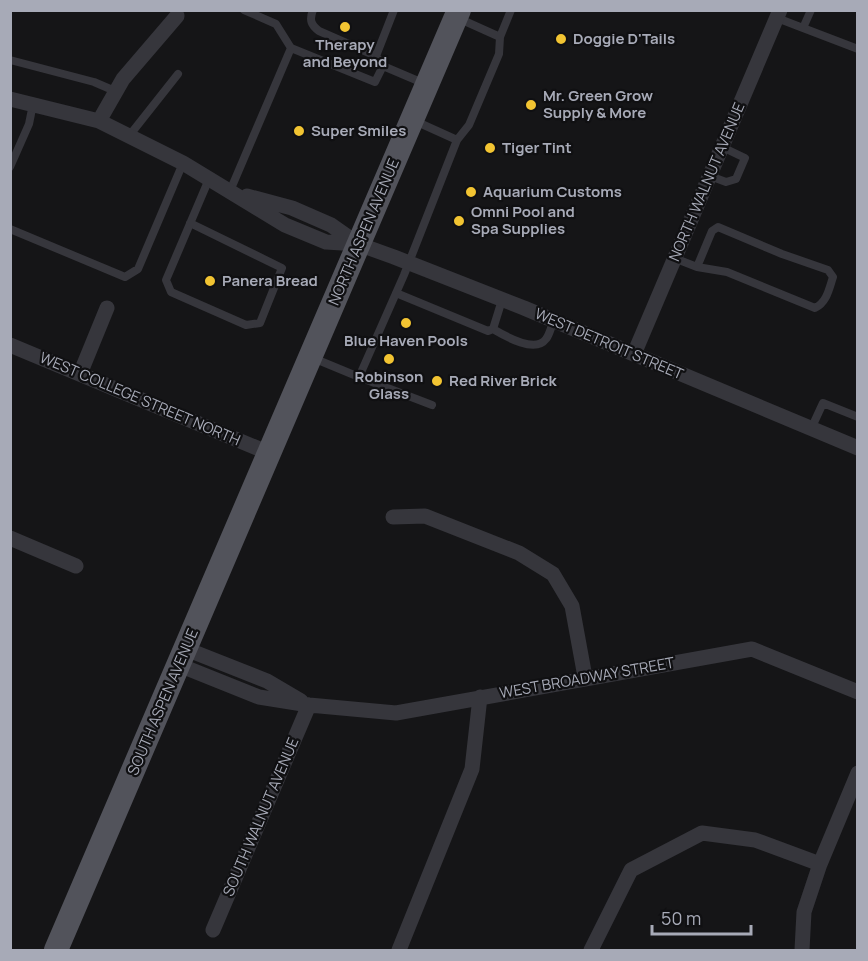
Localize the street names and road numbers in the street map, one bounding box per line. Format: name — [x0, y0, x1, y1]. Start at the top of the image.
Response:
street label: NORTH WALNUT AVENUE — [664, 99, 750, 264]
street label: NORTH ASPEN AVENUE — [323, 155, 404, 308]
street label: WEST DETROIT STREET — [532, 303, 687, 384]
street label: WEST COLLEGE STREET NORTH — [37, 347, 244, 450]
street label: SOUTH ASPEN AVENUE — [122, 625, 203, 778]
street label: WEST BROADWAY STREET — [498, 652, 676, 703]
street label: SOUTH WALNUT AVENUE — [218, 734, 304, 899]

